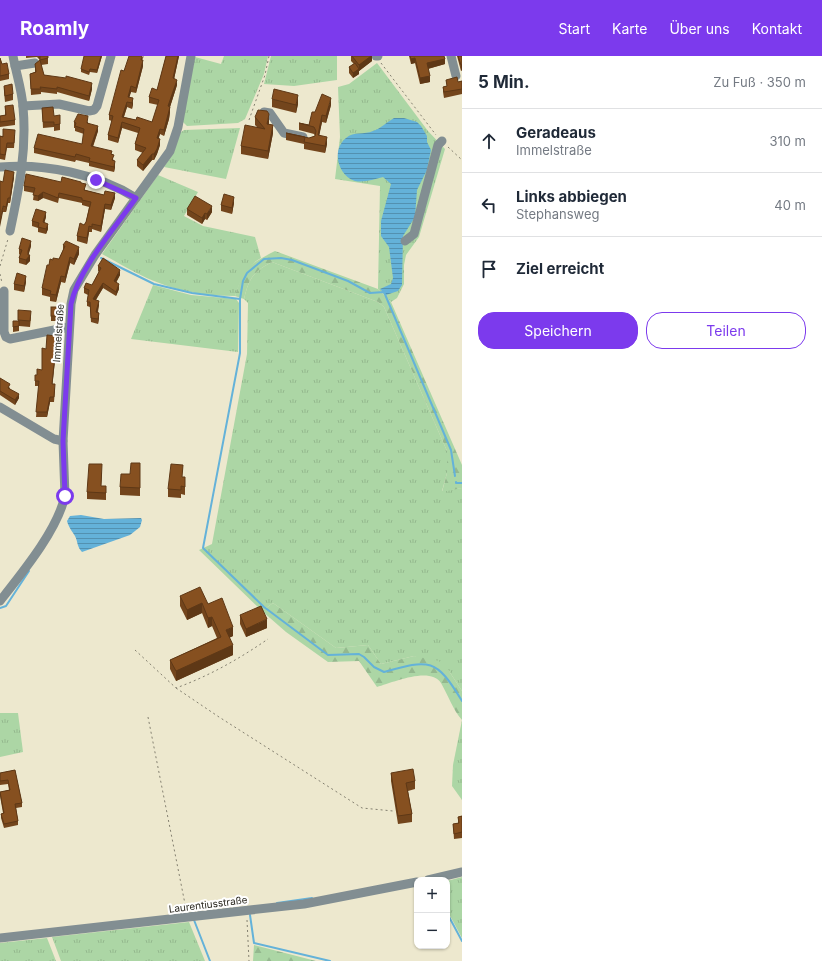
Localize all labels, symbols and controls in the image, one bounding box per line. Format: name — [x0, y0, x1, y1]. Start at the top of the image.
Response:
text: Roamly — [20, 17, 89, 40]
text: Start — [558, 20, 590, 37]
text: Karte — [612, 20, 647, 37]
text: Über uns — [669, 20, 730, 37]
text: Kontakt — [752, 20, 802, 37]
text: 5 Min. — [478, 72, 530, 92]
text: Zu Fuß · 350 m — [713, 74, 806, 90]
text: Geradeaus — [516, 123, 596, 142]
icon: ahead — [478, 130, 500, 152]
text: 310 m — [769, 133, 806, 149]
text: Immelstraße — [516, 142, 592, 158]
route end — [87, 171, 105, 189]
text: Links abbiegen — [516, 187, 627, 206]
icon: left — [478, 194, 500, 216]
text: 40 m — [774, 197, 806, 213]
text: Stephansweg — [516, 206, 600, 222]
icon: arrive — [478, 258, 500, 280]
text: Ziel erreicht — [516, 259, 604, 278]
street label: Immelstraße — [50, 303, 66, 363]
button: Speichern — [478, 312, 638, 349]
button: Teilen — [646, 312, 806, 349]
route start — [56, 487, 74, 505]
map controls — [414, 877, 450, 949]
button: + — [414, 877, 450, 913]
street label: Laurentiusstraße — [168, 893, 248, 915]
button: − — [414, 913, 450, 949]

